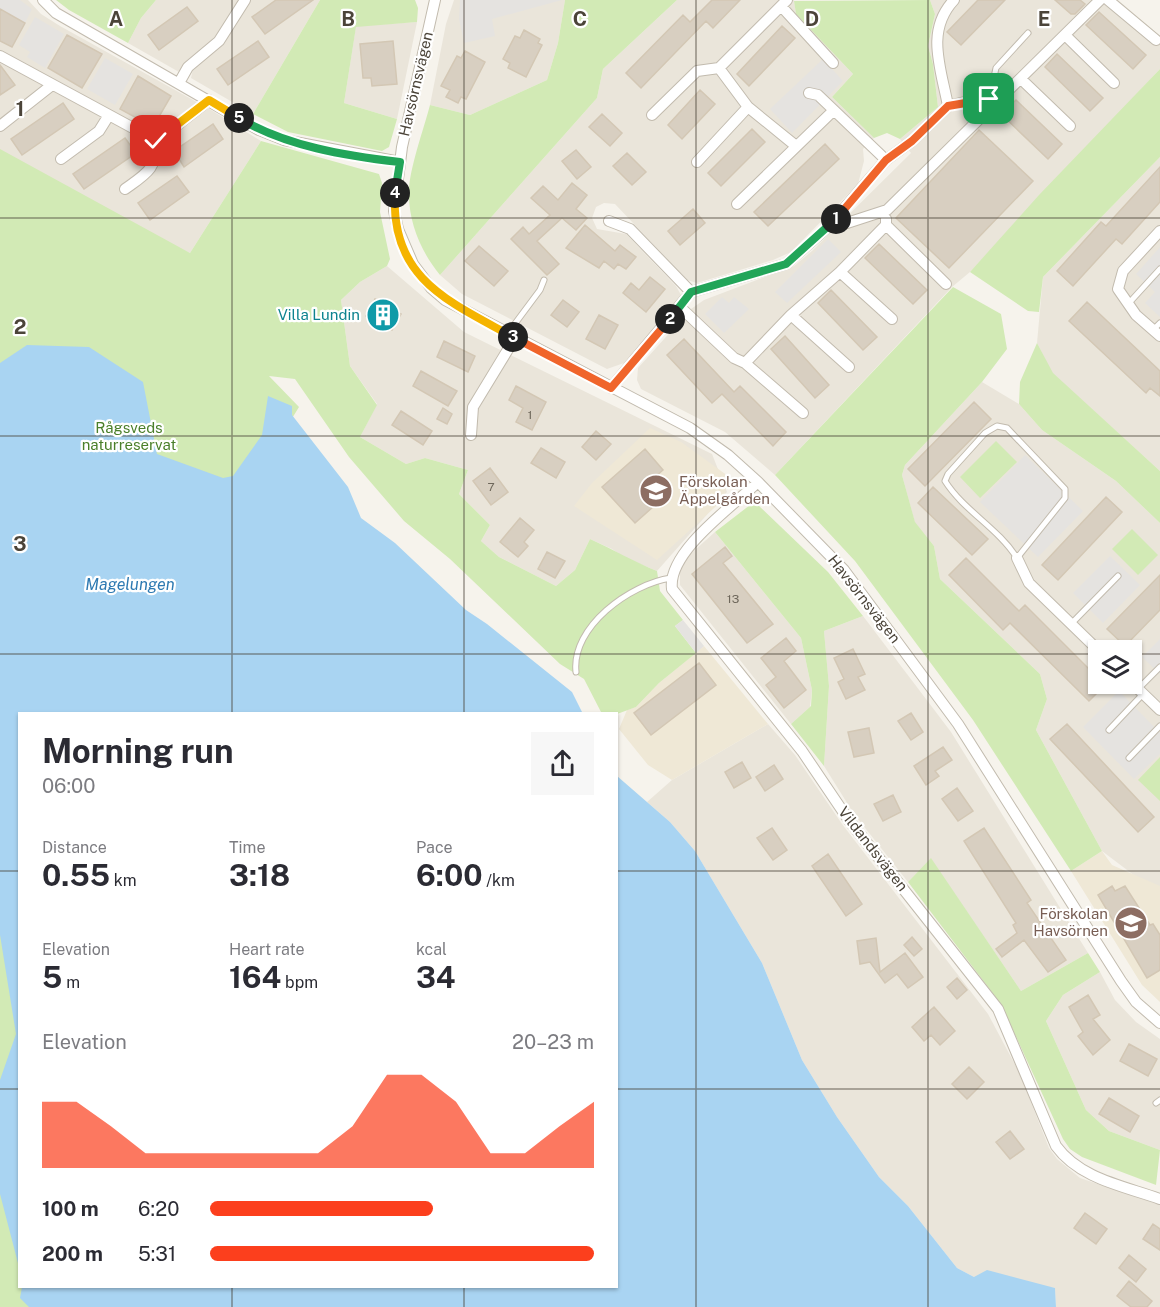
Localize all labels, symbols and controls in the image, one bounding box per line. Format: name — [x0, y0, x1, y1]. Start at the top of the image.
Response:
text: A — [109, 7, 123, 31]
text: B — [341, 7, 355, 31]
text: C — [573, 7, 587, 31]
text: D — [805, 7, 819, 31]
text: E — [1038, 7, 1050, 31]
street label: Havsörnsvägen — [395, 30, 436, 138]
pin — [963, 73, 1014, 124]
icon: arrive — [972, 82, 1005, 115]
text: 1 — [16, 97, 24, 121]
pin: 5 — [224, 103, 254, 133]
text: 5 — [234, 108, 244, 127]
pin — [130, 115, 181, 166]
icon: check — [139, 124, 172, 157]
pin: 4 — [380, 178, 410, 208]
text: 4 — [390, 183, 400, 202]
pin: 1 — [821, 204, 851, 234]
text: 1 — [833, 209, 839, 228]
building icon: Villa Lundin — [365, 297, 401, 333]
pin: 2 — [655, 304, 685, 334]
place label: Villa Lundin — [278, 306, 360, 323]
text: 2 — [665, 309, 675, 328]
text: 2 — [14, 315, 26, 339]
pin: 3 — [498, 322, 528, 352]
text: 3 — [508, 327, 518, 346]
house number: 1 — [528, 408, 532, 422]
park label: Rågsveds naturreservat — [82, 419, 176, 453]
school or university icon: Förskolan Äppelgården — [638, 473, 674, 509]
place label: Förskolan Äppelgården — [679, 473, 770, 507]
house number: 7 — [487, 480, 495, 494]
text: 3 — [13, 532, 27, 556]
street label: Havsörnsvägen — [825, 551, 904, 646]
water label: Magelungen — [85, 575, 175, 594]
house number: 13 — [727, 592, 739, 606]
map controls — [1088, 640, 1142, 694]
button: layers — [1088, 640, 1142, 694]
text: Morning run — [42, 732, 234, 770]
button: share — [531, 732, 594, 795]
text: 06:00 — [42, 774, 95, 798]
street label: Vildandsvägen — [835, 803, 912, 894]
text: Distance — [42, 838, 107, 857]
text: Time — [229, 838, 265, 857]
text: Pace — [416, 838, 453, 857]
text: 0.55 — [42, 857, 110, 893]
text: 3:18 — [229, 857, 290, 893]
text: 6:00 — [416, 857, 482, 893]
text: km — [110, 871, 137, 890]
text: /km — [482, 871, 515, 890]
place label: Förskolan Havsörnen — [1033, 905, 1108, 939]
school or university icon: Förskolan Havsörnen — [1113, 905, 1149, 941]
text: Elevation — [42, 940, 110, 959]
text: Heart rate — [229, 940, 305, 959]
text: kcal — [416, 940, 447, 959]
text: 5 — [42, 959, 62, 995]
text: 164 — [229, 959, 281, 995]
text: 34 — [416, 959, 456, 995]
text: m — [62, 973, 80, 992]
text: bpm — [281, 973, 318, 992]
text: Elevation — [42, 1030, 127, 1054]
text: 20–23 m — [512, 1030, 594, 1054]
text: 100 m — [42, 1197, 99, 1221]
text: 6:20 — [138, 1197, 180, 1221]
text: 200 m — [42, 1242, 103, 1266]
text: 5:31 — [138, 1242, 176, 1266]

